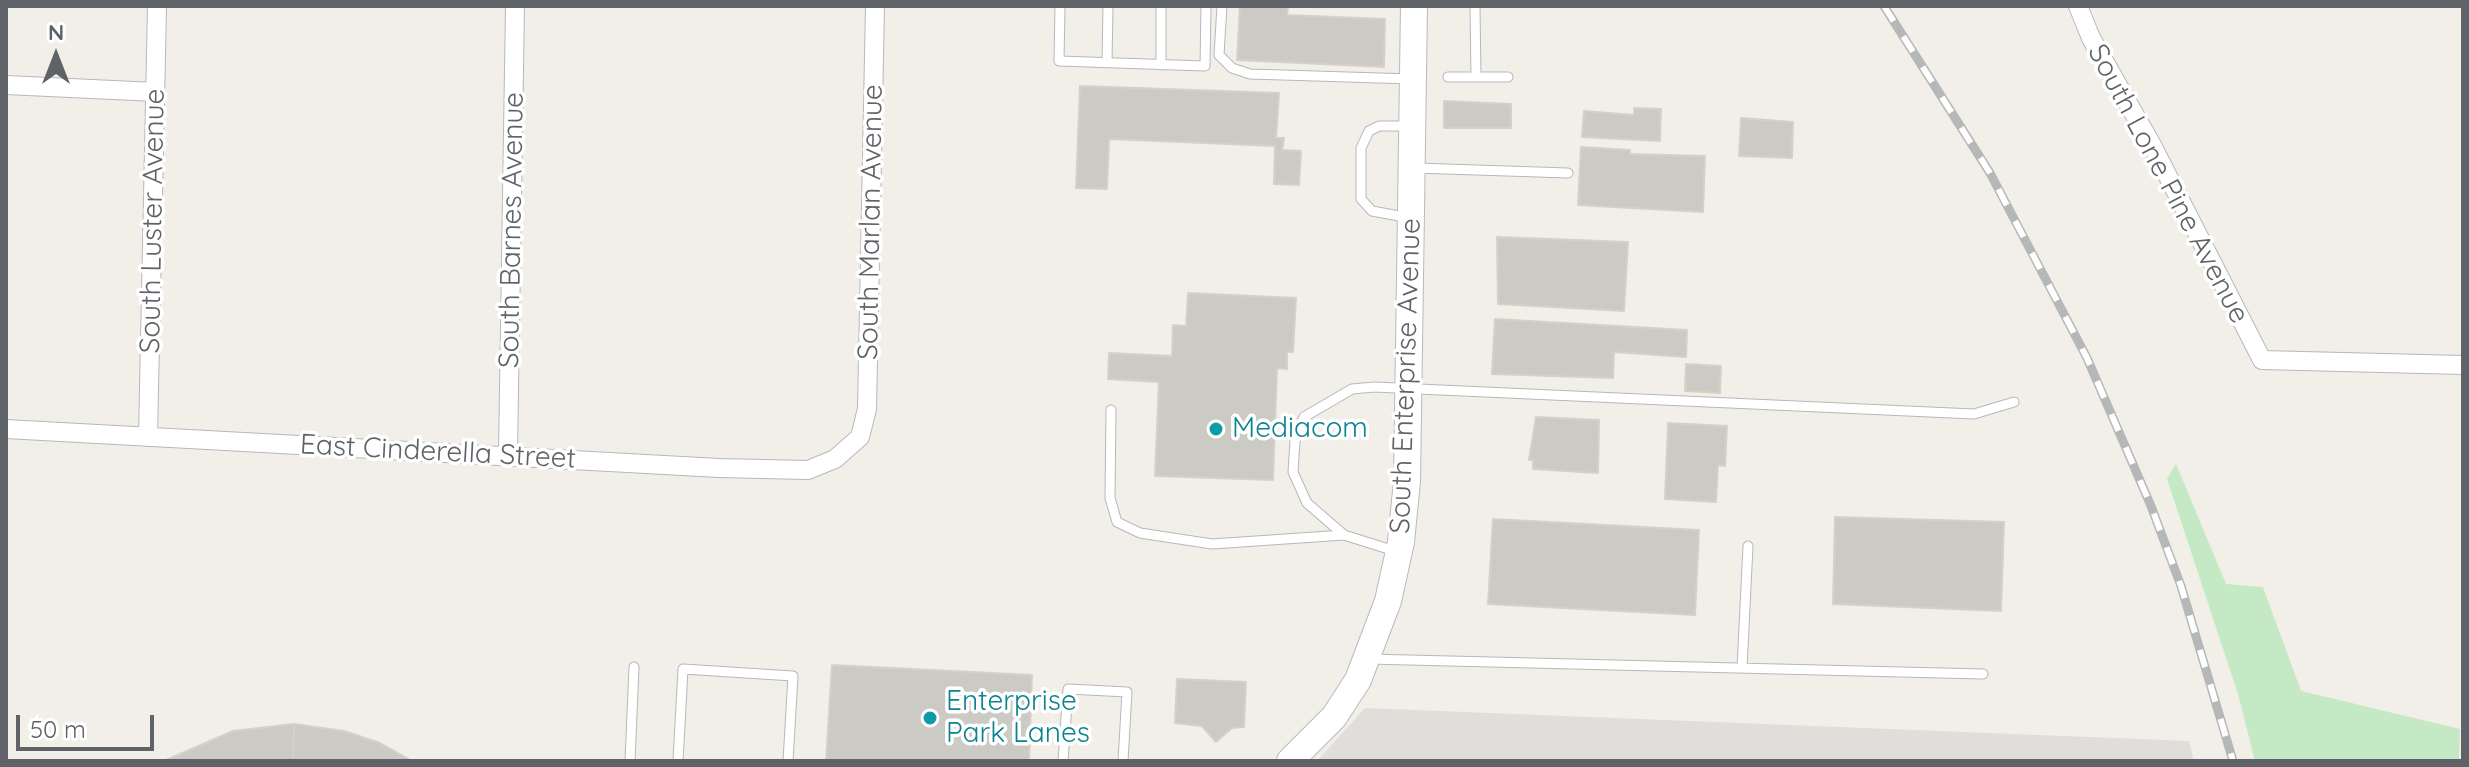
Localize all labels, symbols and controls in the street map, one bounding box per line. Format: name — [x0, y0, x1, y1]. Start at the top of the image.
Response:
north arrow — [16, 16, 96, 96]
text: N — [48, 18, 64, 46]
street label: South Lone Pine Avenue — [2080, 39, 2256, 329]
street label: South Marlan Avenue — [852, 84, 890, 360]
street label: South Luster Avenue — [134, 88, 172, 354]
street label: South Barnes Avenue — [493, 92, 531, 368]
street label: South Enterprise Avenue — [1384, 218, 1428, 534]
place label: Mediacom — [1232, 412, 1368, 446]
marker: Mediacom — [1207, 420, 1225, 438]
street label: East Cinderella Street — [299, 428, 577, 476]
place label: Enterprise Park Lanes — [946, 685, 1090, 751]
scale bar — [20, 699, 158, 749]
marker: Enterprise Park Lanes — [921, 709, 939, 727]
text: 50 m — [30, 714, 86, 744]

